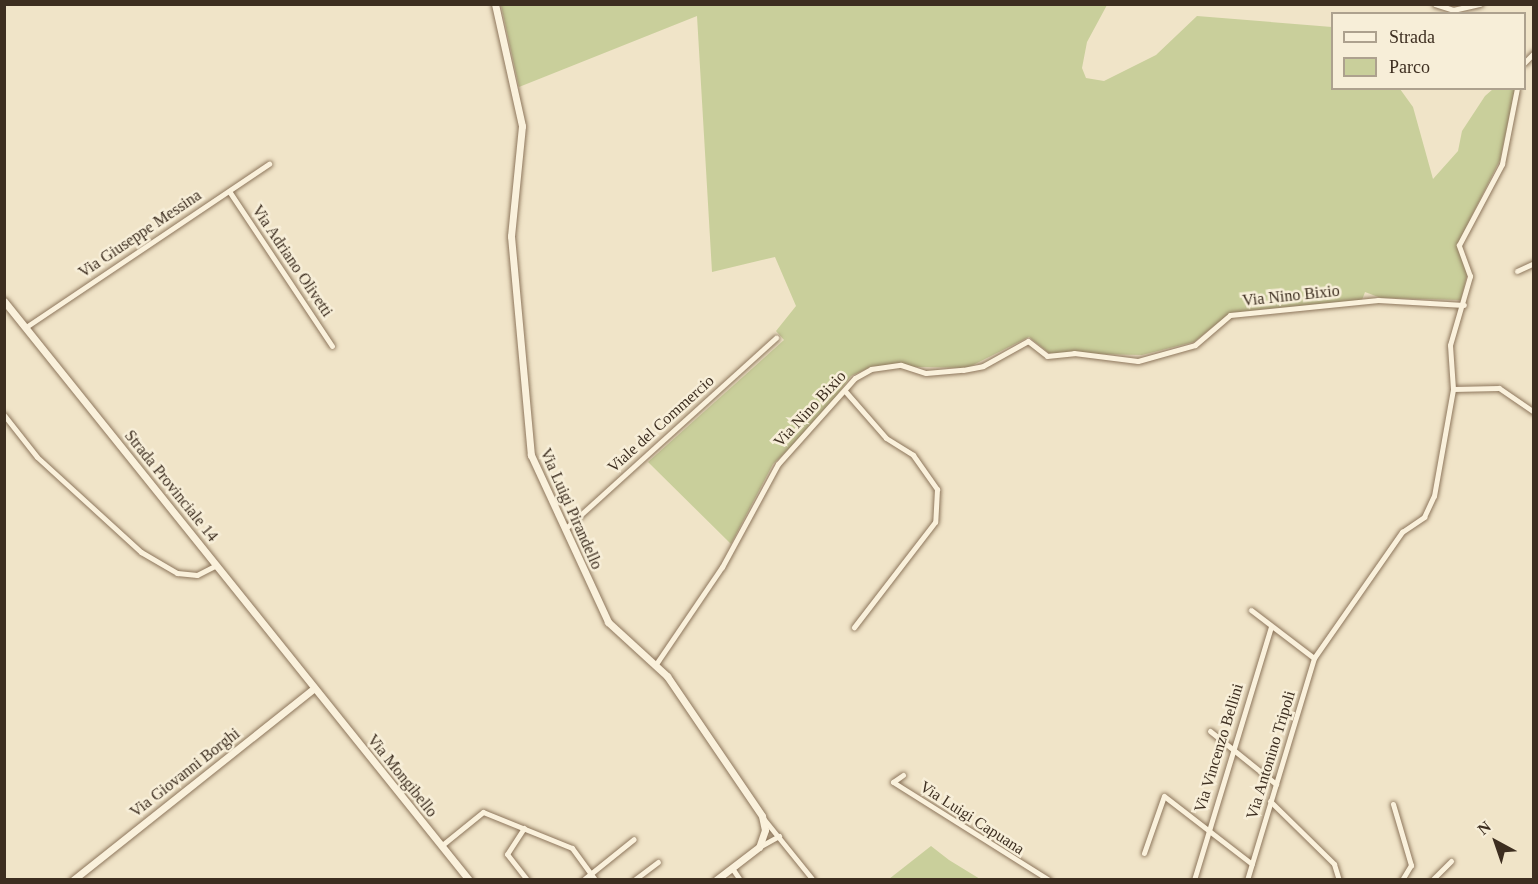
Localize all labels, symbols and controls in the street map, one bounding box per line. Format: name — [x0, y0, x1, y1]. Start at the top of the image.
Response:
legend — [1331, 12, 1526, 90]
text: Strada — [1389, 27, 1435, 47]
text: Parco — [1389, 57, 1430, 77]
street label: Via Giuseppe Messina — [75, 186, 205, 282]
street label: Via Adriano Olivetti — [247, 201, 337, 321]
street label: Via Nino Bixio — [1241, 281, 1341, 311]
street label: Via Nino Bixio — [770, 367, 850, 451]
street label: Viale del Commercio — [604, 371, 718, 477]
street label: Strada Provinciale 14 — [120, 426, 222, 546]
street label: Via Luigi Pirandello — [536, 445, 606, 573]
street label: Via Vincenzo Bellini — [1190, 681, 1248, 815]
street label: Via Antonino Tripoli — [1242, 688, 1300, 822]
street label: Via Giovanni Borghi — [126, 724, 244, 822]
street label: Via Mongibello — [363, 731, 441, 821]
street label: Via Luigi Capuana — [916, 777, 1028, 859]
north arrow — [1466, 812, 1526, 872]
text: N — [1474, 818, 1494, 838]

